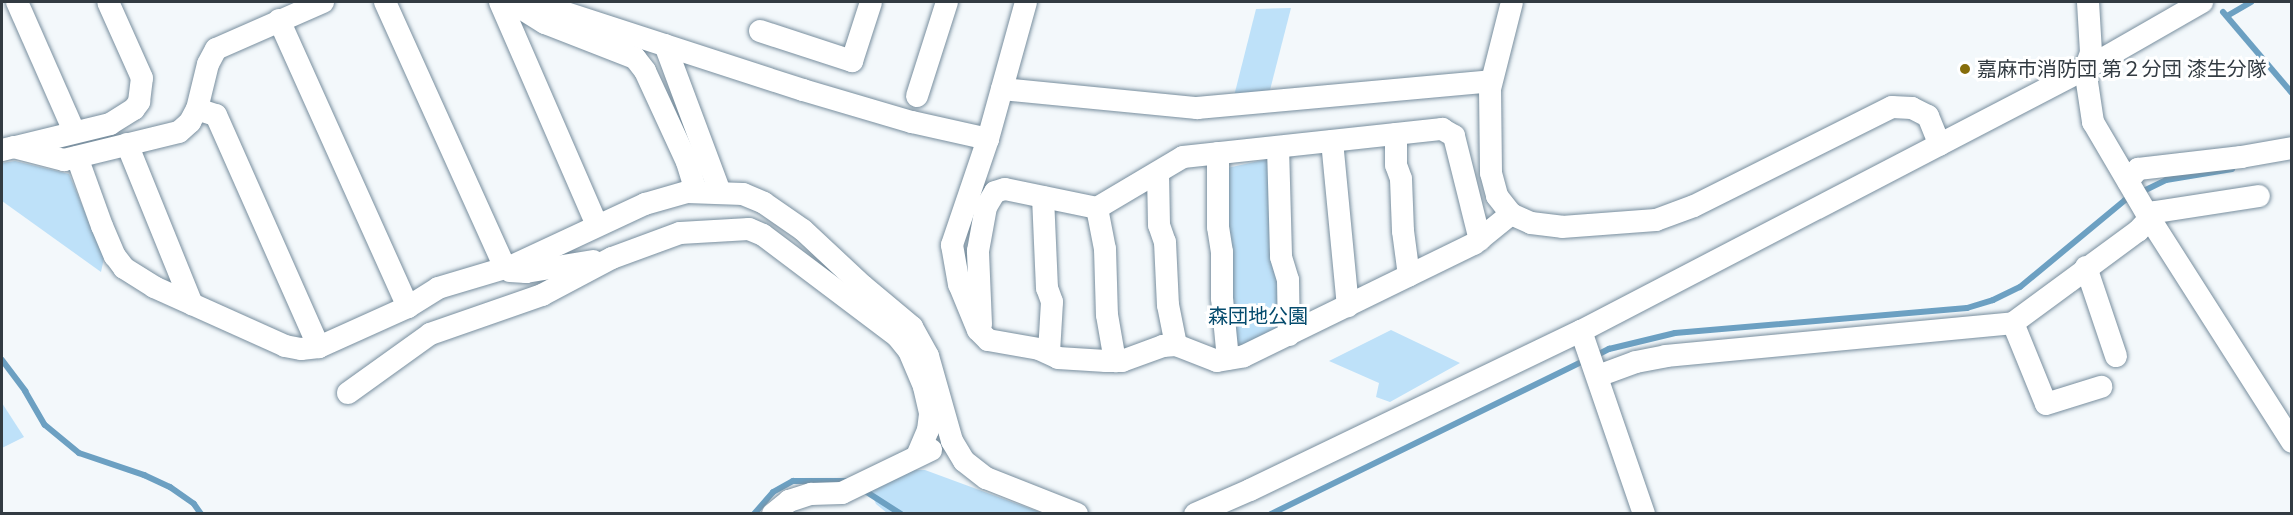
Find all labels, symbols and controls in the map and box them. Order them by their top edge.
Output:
place label: 嘉麻市消防団 第２分団 漆生分隊 [1977,57,2267,81]
marker: 嘉麻市消防団 第２分団 漆生分隊 [1958,62,1972,76]
park label: 森団地公園 [1208,304,1308,328]

